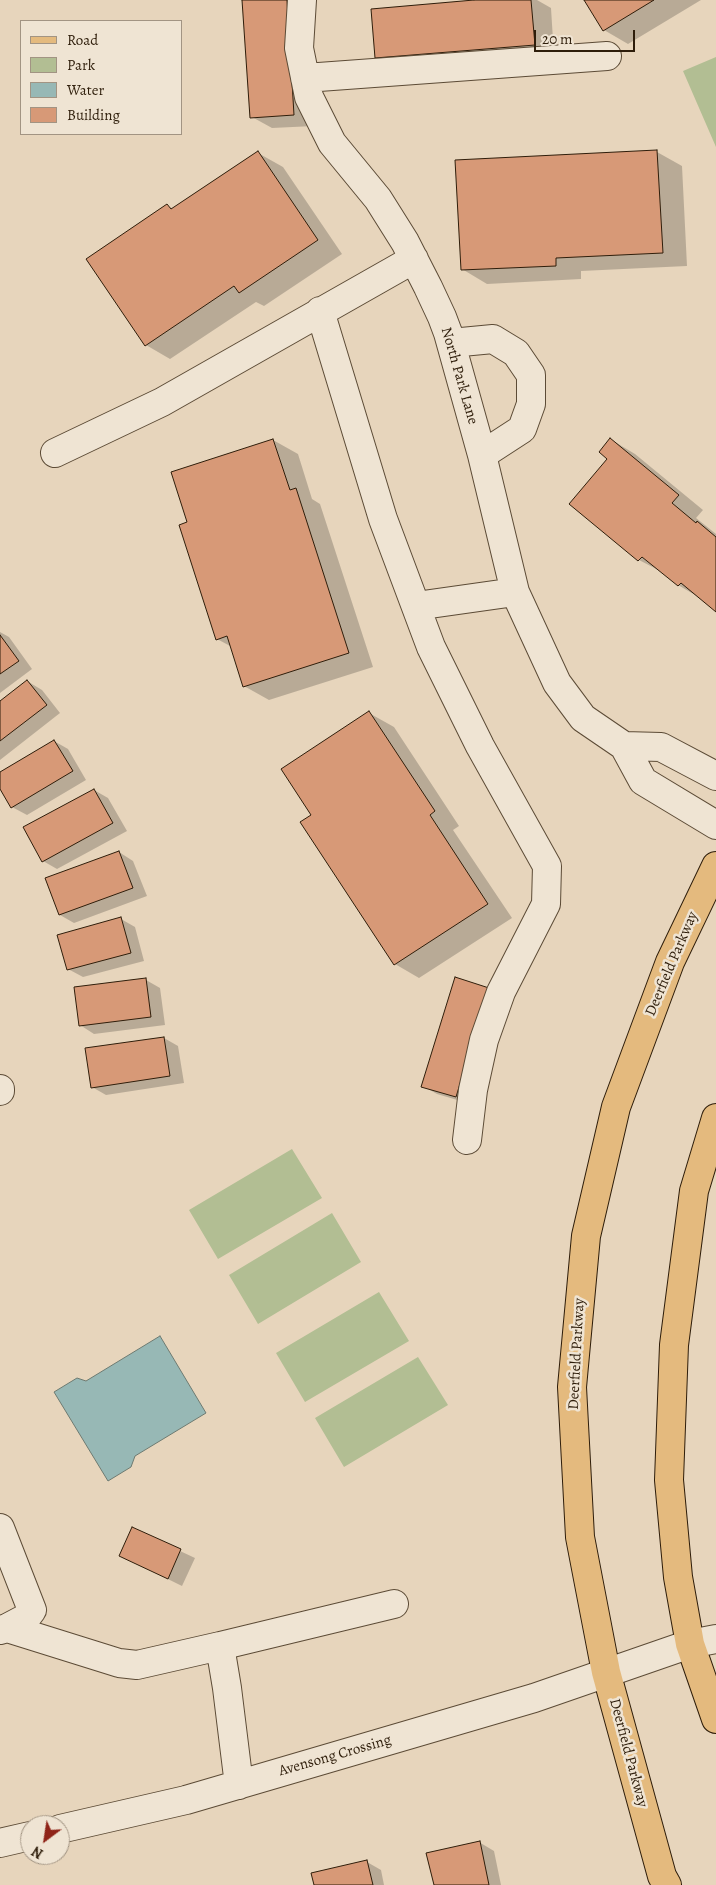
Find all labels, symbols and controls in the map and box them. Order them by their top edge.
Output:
legend [20,20,182,135]
scale bar [536,20,637,52]
text: 20 m [542,29,573,49]
text: Road [67,30,98,50]
text: Park [67,55,95,75]
text: Water [67,80,104,100]
text: Building [67,105,120,125]
street label: North Park Lane [437,325,481,427]
street label: Deerfield Parkway [642,909,702,1019]
street label: Deerfield Parkway [565,1298,589,1410]
street label: Deerfield Parkway [605,1697,651,1809]
street label: Avensong Crossing [277,1731,393,1781]
north arrow [20,1815,70,1865]
text: N [28,1842,47,1863]

